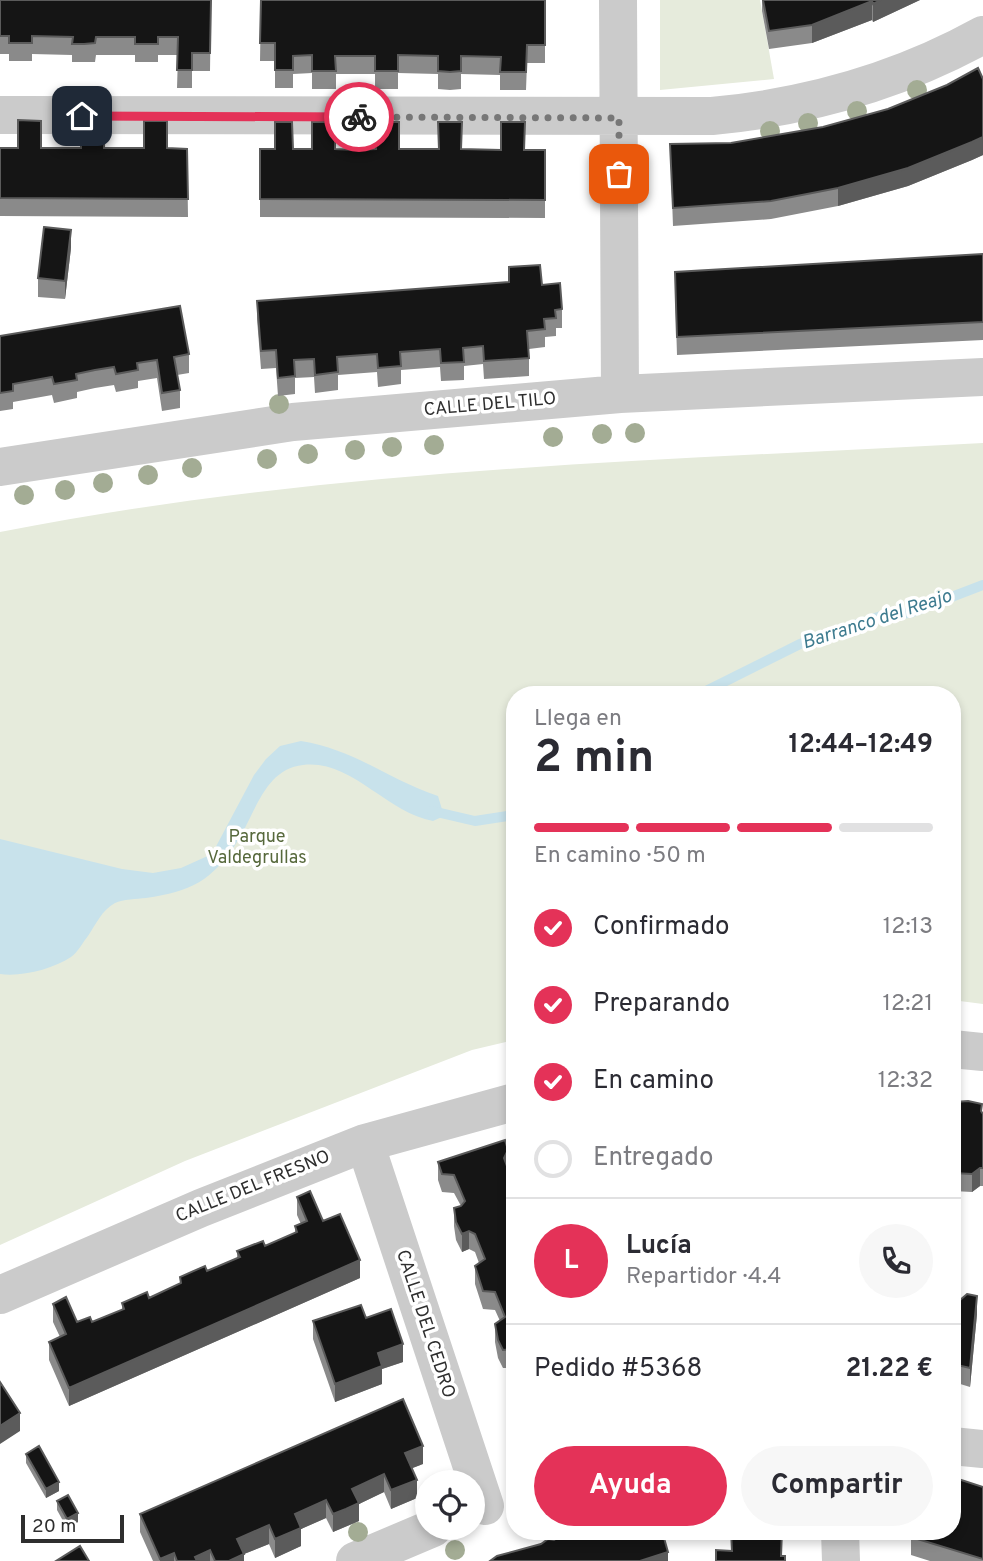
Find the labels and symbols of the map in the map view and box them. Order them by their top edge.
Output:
courier [324,82,394,152]
pin [52,86,112,146]
pin [589,144,649,204]
street label: CALLE DEL TILO [423,388,557,422]
water label: Barranco del Reajo [799,584,956,655]
park label: Parque Valdegrullas [207,826,307,870]
street label: CALLE DEL FRESNO [172,1146,334,1228]
street label: CALLE DEL CEDRO [390,1247,460,1401]
scale bar [21,1512,124,1544]

